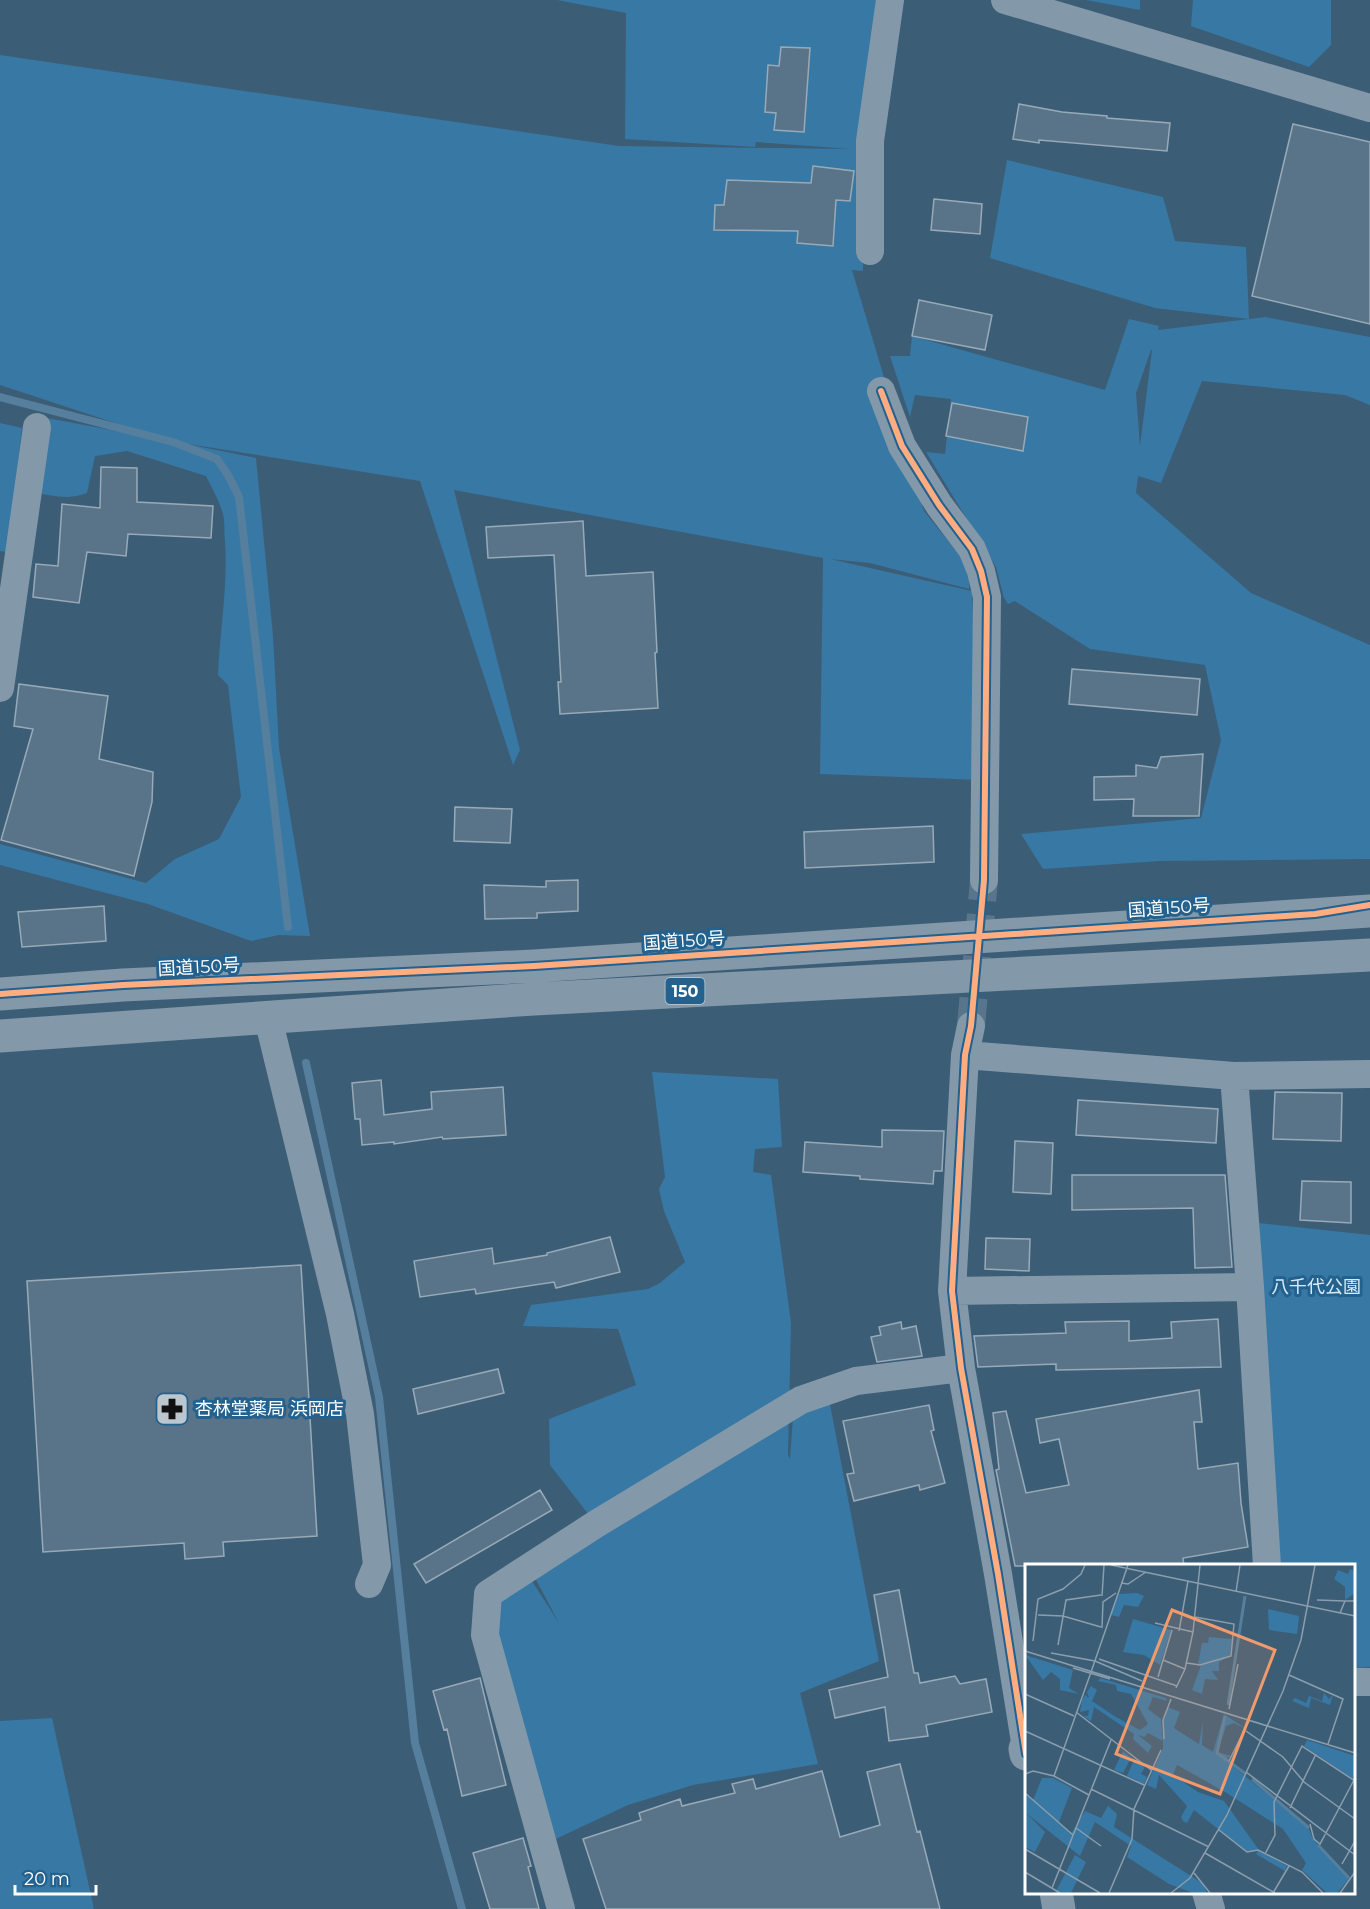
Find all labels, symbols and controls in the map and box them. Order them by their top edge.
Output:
street label: 国道150号 [1127,894,1211,922]
street label: 国道150号 [642,927,726,955]
street label: 国道150号 [157,954,241,980]
road number: 150 [666,978,704,1004]
park label: 八千代公園 [1271,1276,1361,1298]
pharmacy icon: 杏林堂薬局 浜岡店 [154,1391,190,1427]
place label: 杏林堂薬局 浜岡店 [195,1398,344,1420]
inset map [1025,1564,1355,1894]
scale bar [15,1858,96,1896]
text: 20 m [24,1868,70,1890]

